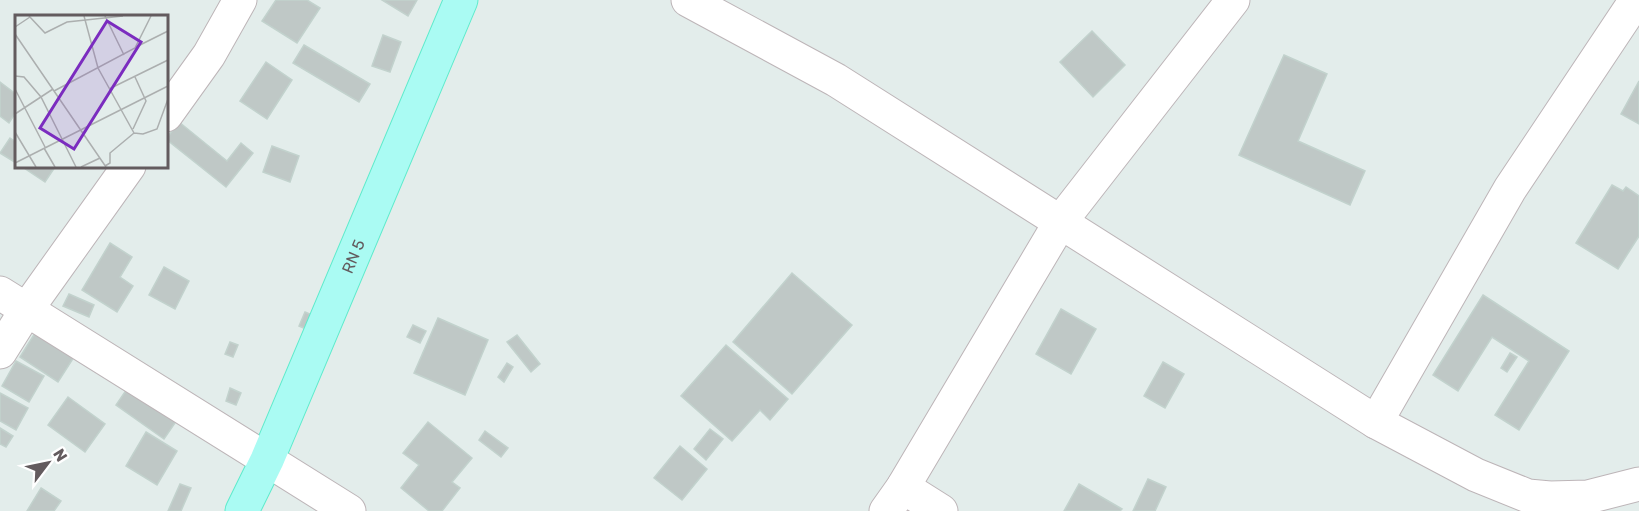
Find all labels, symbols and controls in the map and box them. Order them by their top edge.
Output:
inset map [15,15,168,168]
street label: RN 5 [337,236,369,276]
north arrow [18,433,78,493]
text: N [49,445,71,465]

